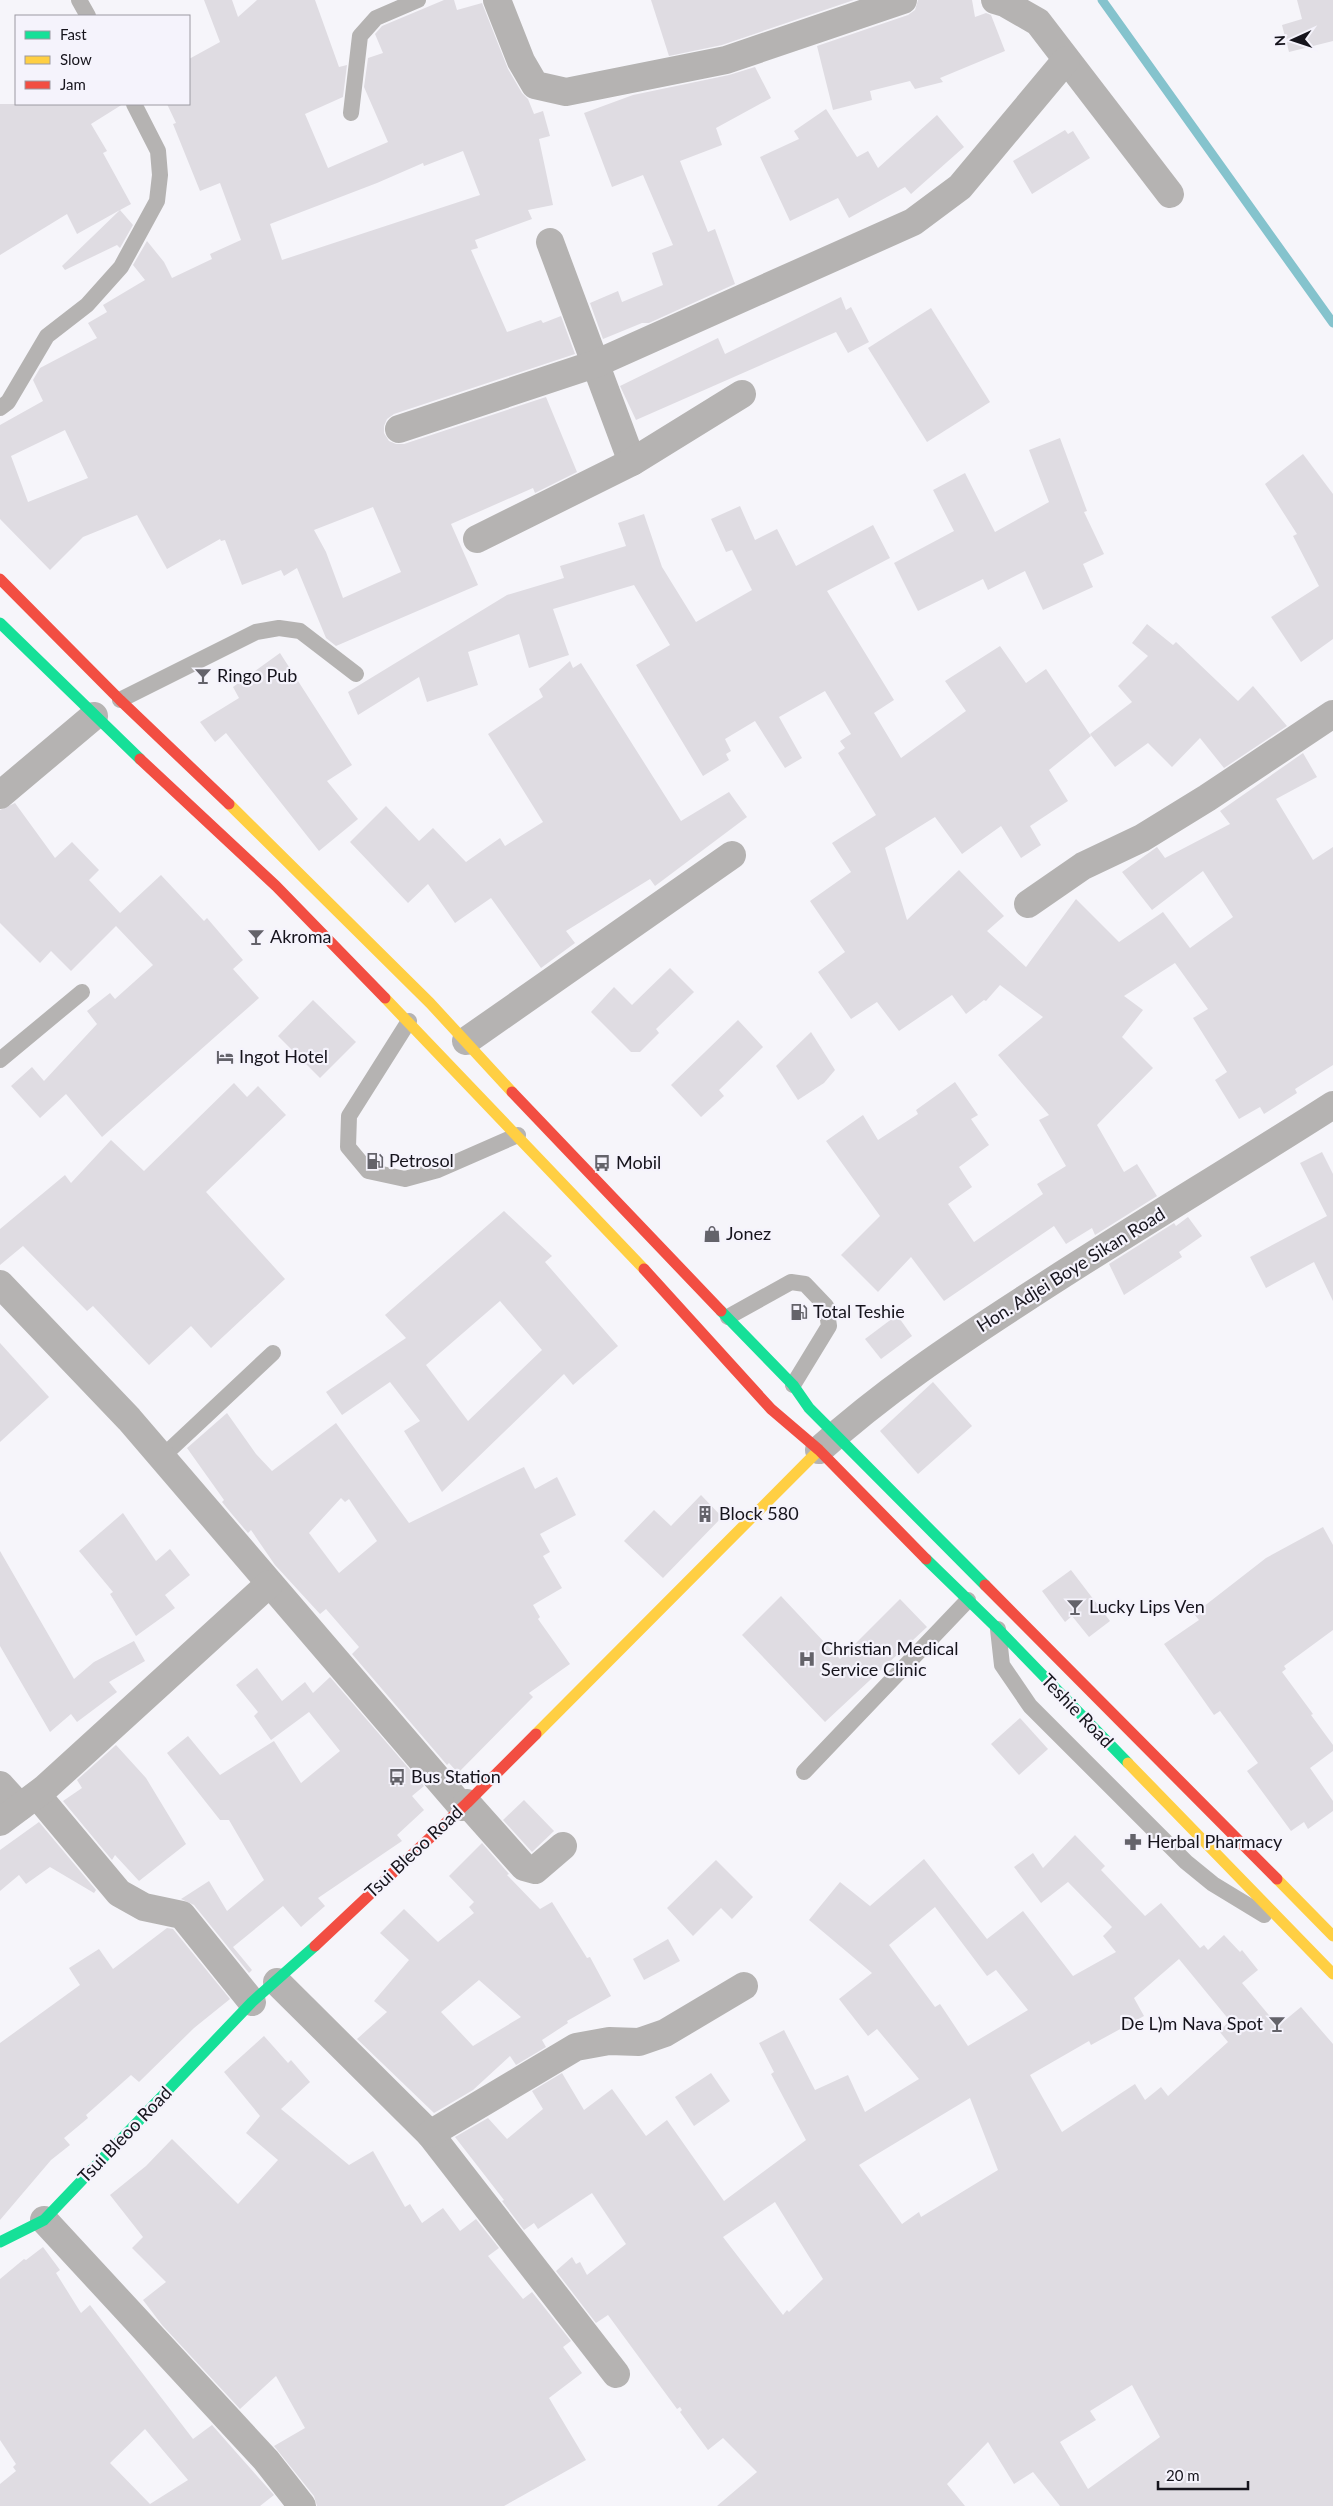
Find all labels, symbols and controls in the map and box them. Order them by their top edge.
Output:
legend [15,15,190,105]
north arrow [1268,15,1318,65]
text: Fast [60,25,87,43]
text: N [1271,35,1288,47]
text: Slow [60,50,92,68]
text: Jam [60,75,86,93]
place label: Ringo Pub [217,664,297,686]
bar icon: Ringo Pub [193,666,213,686]
place label: Akroma [270,925,331,947]
bar icon: Akroma [246,927,266,947]
place label: Ingot Hotel [239,1045,328,1067]
hotel icon: Ingot Hotel [215,1047,235,1067]
place label: Petrosol [389,1149,454,1171]
fuel station icon: Petrosol [365,1151,385,1171]
place label: Mobil [616,1151,661,1173]
bus stop icon: Mobil [592,1153,612,1173]
street label: Hon. Adjei Boye Sikan Road [972,1202,1169,1336]
place label: Jonez [726,1222,771,1244]
shop icon: Jonez [702,1224,722,1244]
place label: Total Teshie [813,1300,905,1322]
fuel station icon: Total Teshie [789,1302,809,1322]
place label: Block 580 [719,1502,799,1524]
building icon: Block 580 [695,1504,715,1524]
place label: Lucky Lips Ven [1089,1595,1205,1617]
bar icon: Lucky Lips Ven [1065,1597,1085,1617]
place label: Christian Medical Service Clinic [821,1637,959,1680]
hospital icon: Christian Medical Service Clinic [797,1649,817,1669]
street label: Teshie Road [1037,1669,1118,1752]
place label: Bus Station [411,1765,501,1787]
bus stop icon: Bus Station [387,1767,407,1787]
street label: Tsui Bleoo Road [360,1800,467,1902]
place label: Herbal Pharmacy [1147,1830,1283,1852]
pharmacy icon: Herbal Pharmacy [1123,1832,1143,1852]
place label: De L)m Nava Spot [1121,2012,1264,2034]
bar icon: De L)m Nava Spot [1267,2014,1287,2034]
street label: Tsui Bleoo Road [73,2082,176,2187]
scale bar [1158,2458,1248,2490]
text: 20 m [1166,2466,1200,2484]

